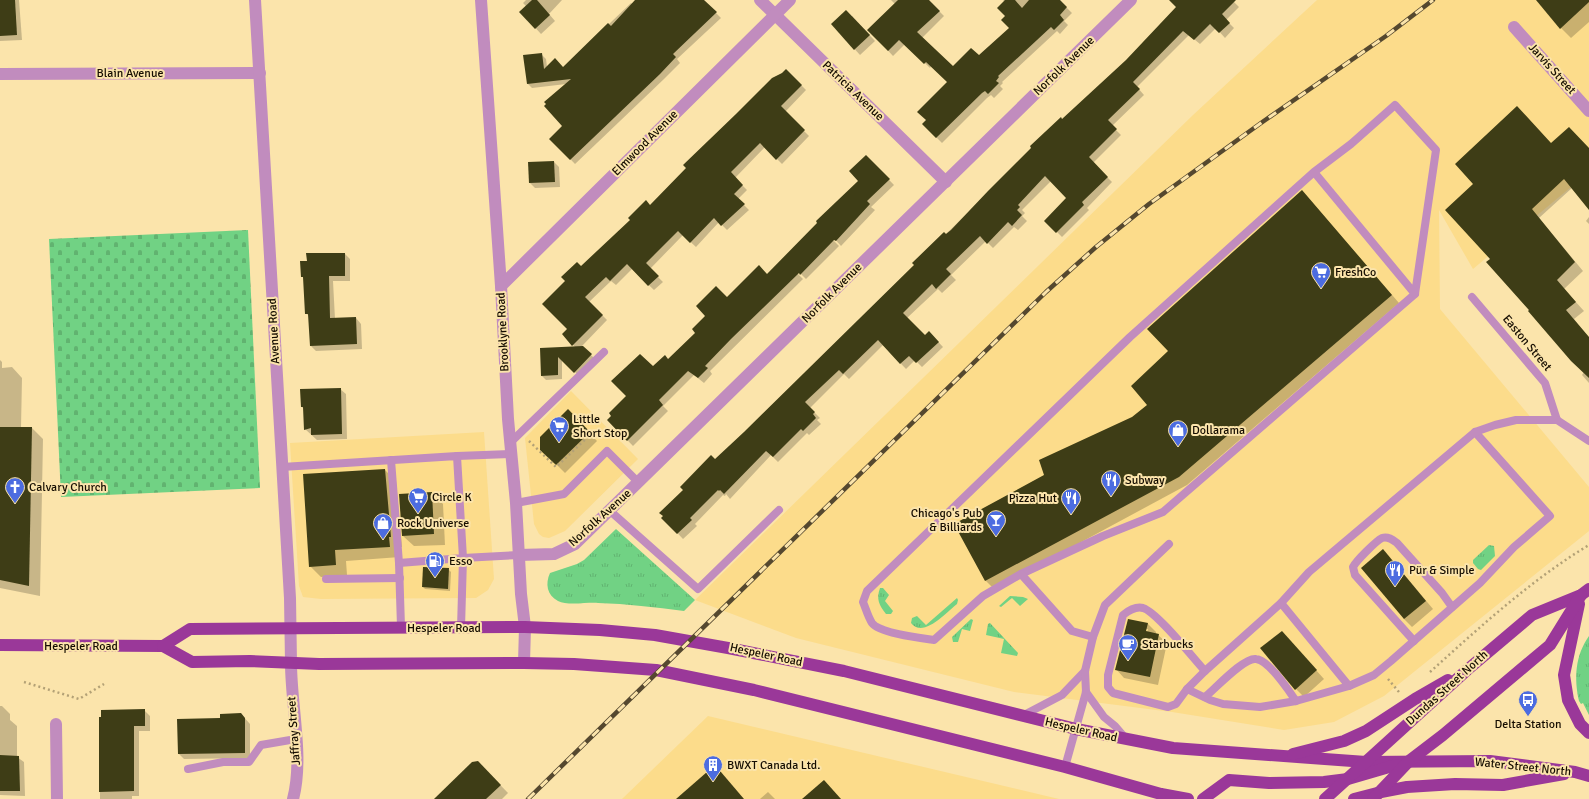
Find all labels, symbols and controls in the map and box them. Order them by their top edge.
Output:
street label: Norfolk Avenue [1030,33,1098,99]
street label: Jarvis Street [1525,40,1579,98]
street label: Patricia Avenue [819,58,887,124]
street label: Blain Avenue [97,66,163,81]
street label: Elmwood Avenue [609,107,681,179]
street label: Norfolk Avenue [799,260,865,326]
supermarket icon: FreshCo [1310,261,1332,289]
place label: FreshCo [1335,265,1376,280]
street label: Brooklyne Road [493,292,513,372]
street label: Avenue Road [265,298,283,364]
street label: Easton Street [1499,312,1555,374]
place label: Little Short Stop [573,412,627,441]
supermarket icon: Little Short Stop [548,415,570,443]
shop icon: Dollarama [1167,419,1189,447]
place label: Dollarama [1192,423,1245,438]
restaurant icon: Subway [1100,469,1122,497]
place label: Subway [1125,473,1165,488]
church icon: Calvary Church [4,476,26,504]
place label: Calvary Church [29,480,107,495]
supermarket icon: Circle K [407,486,429,514]
street label: Norfolk Avenue [566,486,634,550]
restaurant icon: Pizza Hut [1060,487,1082,515]
place label: Circle K [432,490,472,505]
place label: Pizza Hut [1009,491,1057,506]
place label: Chicago's Pub & Billiards [911,506,982,535]
bar icon: Chicago's Pub & Billiards [985,509,1007,537]
shop icon: Rock Universe [372,512,394,540]
place label: Rock Universe [397,516,469,531]
fuel station icon: Esso [424,550,446,578]
place label: Esso [449,554,473,569]
restaurant icon: Pür & Simple [1384,559,1406,587]
place label: Pür & Simple [1409,563,1475,578]
street label: Hespeler Road [407,621,481,636]
cafe icon: Starbucks [1117,633,1139,661]
place label: Starbucks [1142,637,1193,652]
street label: Hespeler Road [44,639,118,654]
street label: Hespeler Road [728,640,804,670]
street label: Dundas Street North [1403,647,1491,729]
bus stop icon: Delta Station [1517,689,1539,717]
street label: Jaffray Street [284,696,304,766]
street label: Hespeler Road [1043,714,1119,746]
place label: Delta Station [1494,717,1562,732]
building icon: BWXT Canada Ltd. [702,754,724,782]
street label: Water Street North [1474,754,1572,780]
place label: BWXT Canada Ltd. [727,758,820,773]

